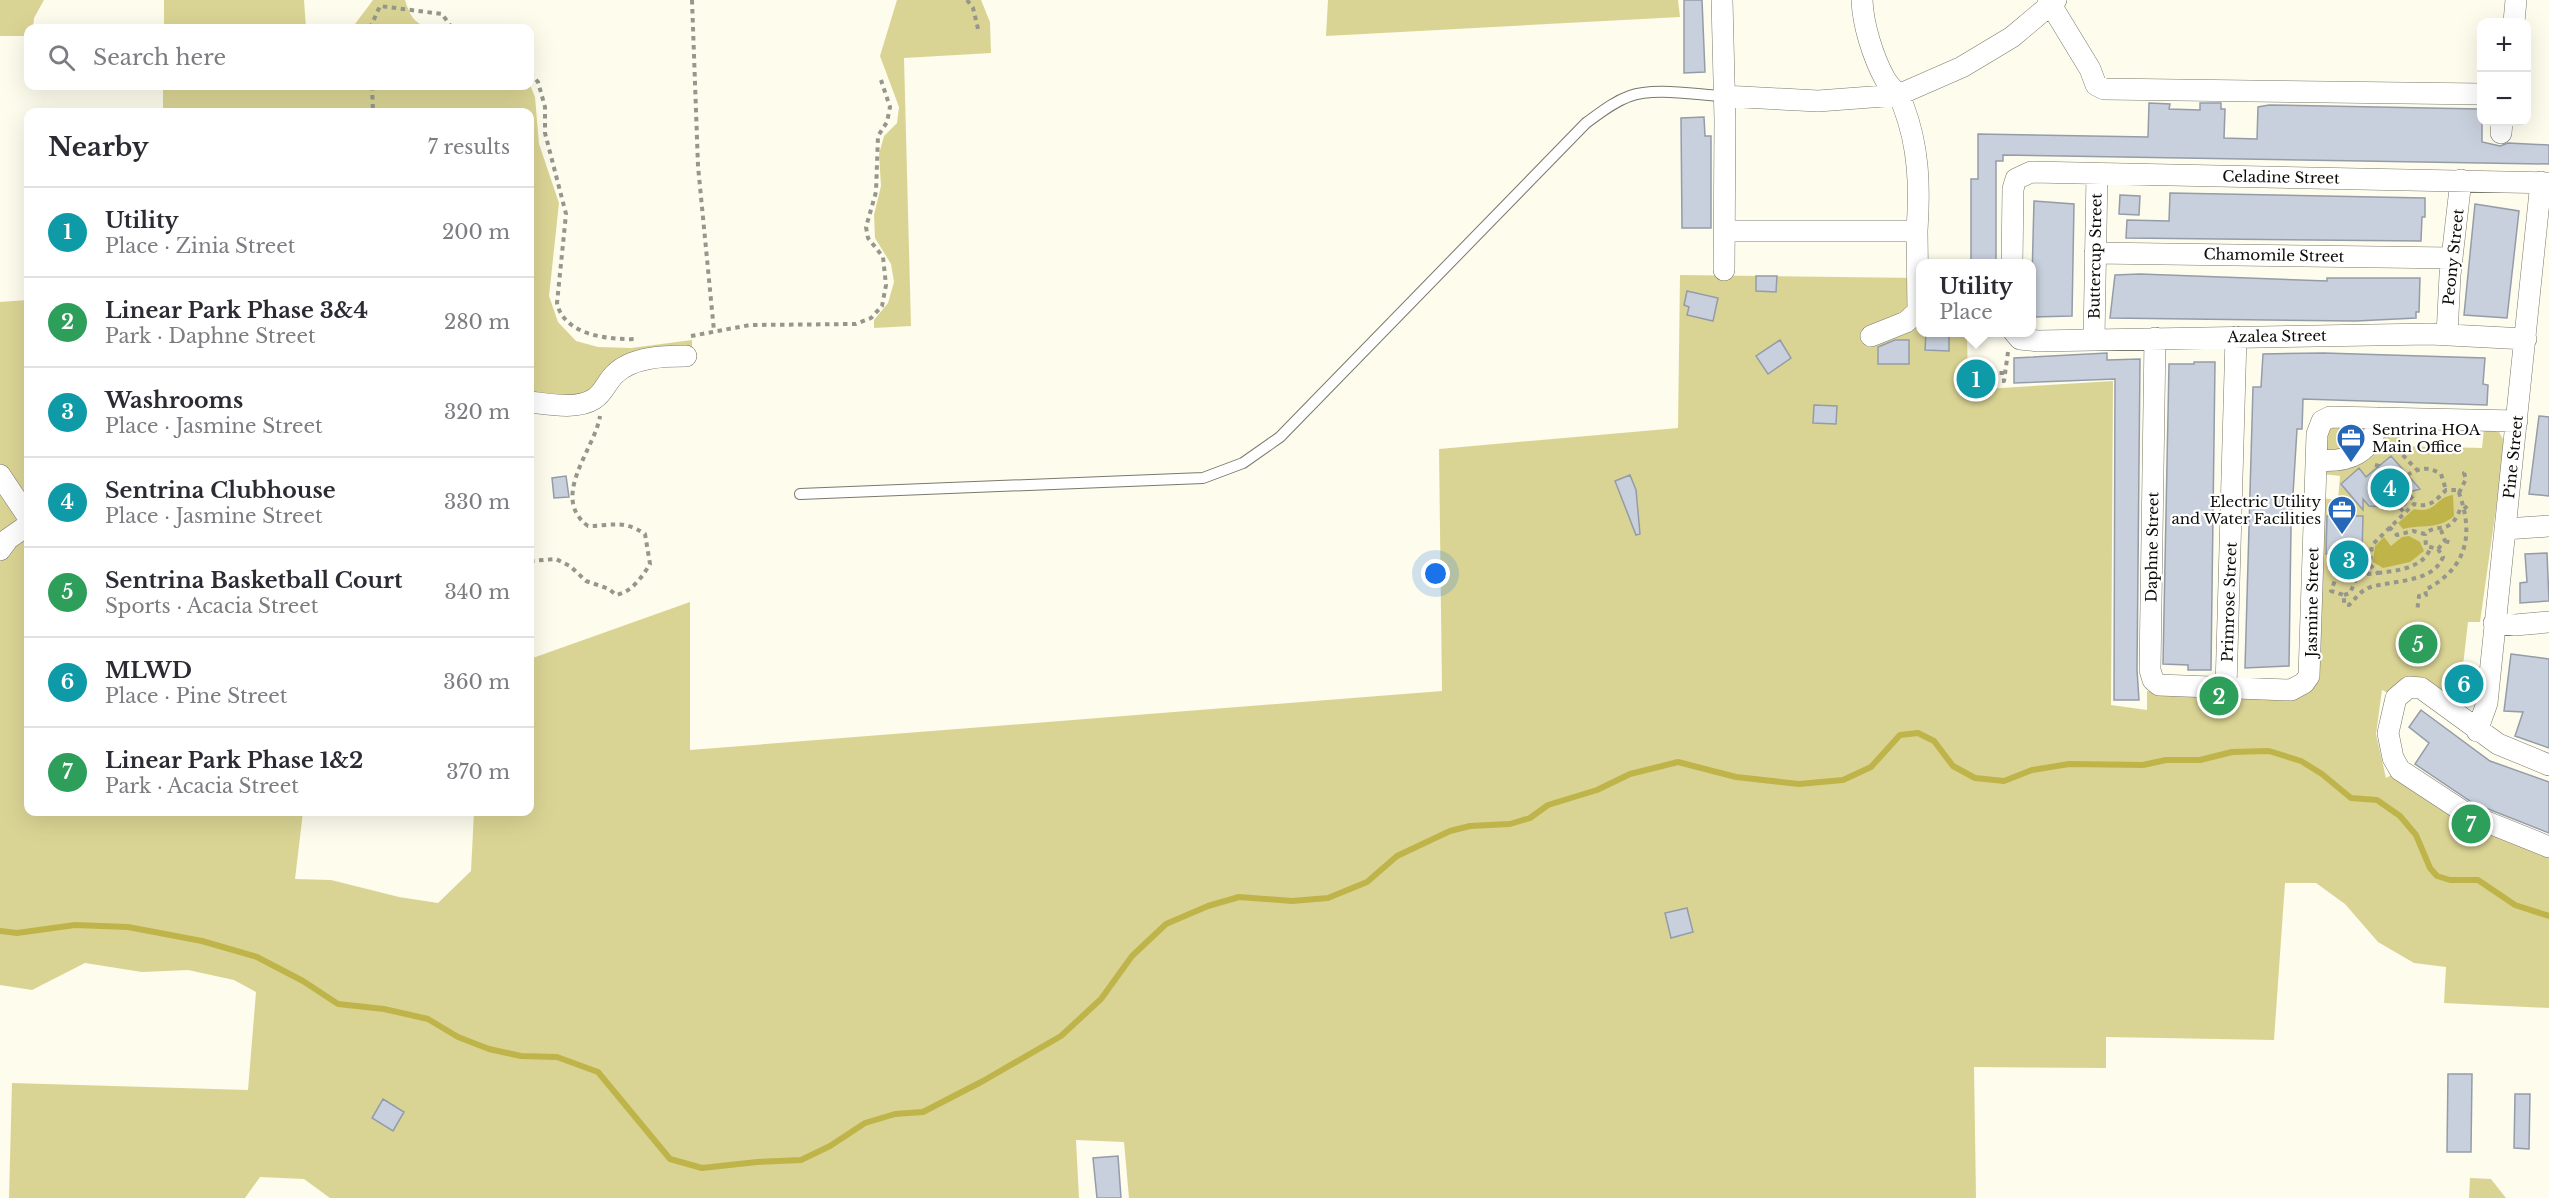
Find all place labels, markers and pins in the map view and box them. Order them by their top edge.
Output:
pin: 1 [1956,356,1996,401]
place label: Sentrina HOA Main Office [2372,420,2481,456]
office icon: Sentrina HOA Main Office [2335,422,2367,464]
pin: 4 [2370,466,2410,510]
place label: Electric Utility and Water Facilities [2171,492,2321,528]
office icon: Electric Utility and Water Facilities [2326,494,2358,536]
pin: 3 [2330,538,2368,582]
pin: 5 [2398,622,2438,666]
pin: 6 [2444,662,2484,706]
pin: 2 [2200,674,2238,718]
pin: 7 [2452,802,2490,846]

